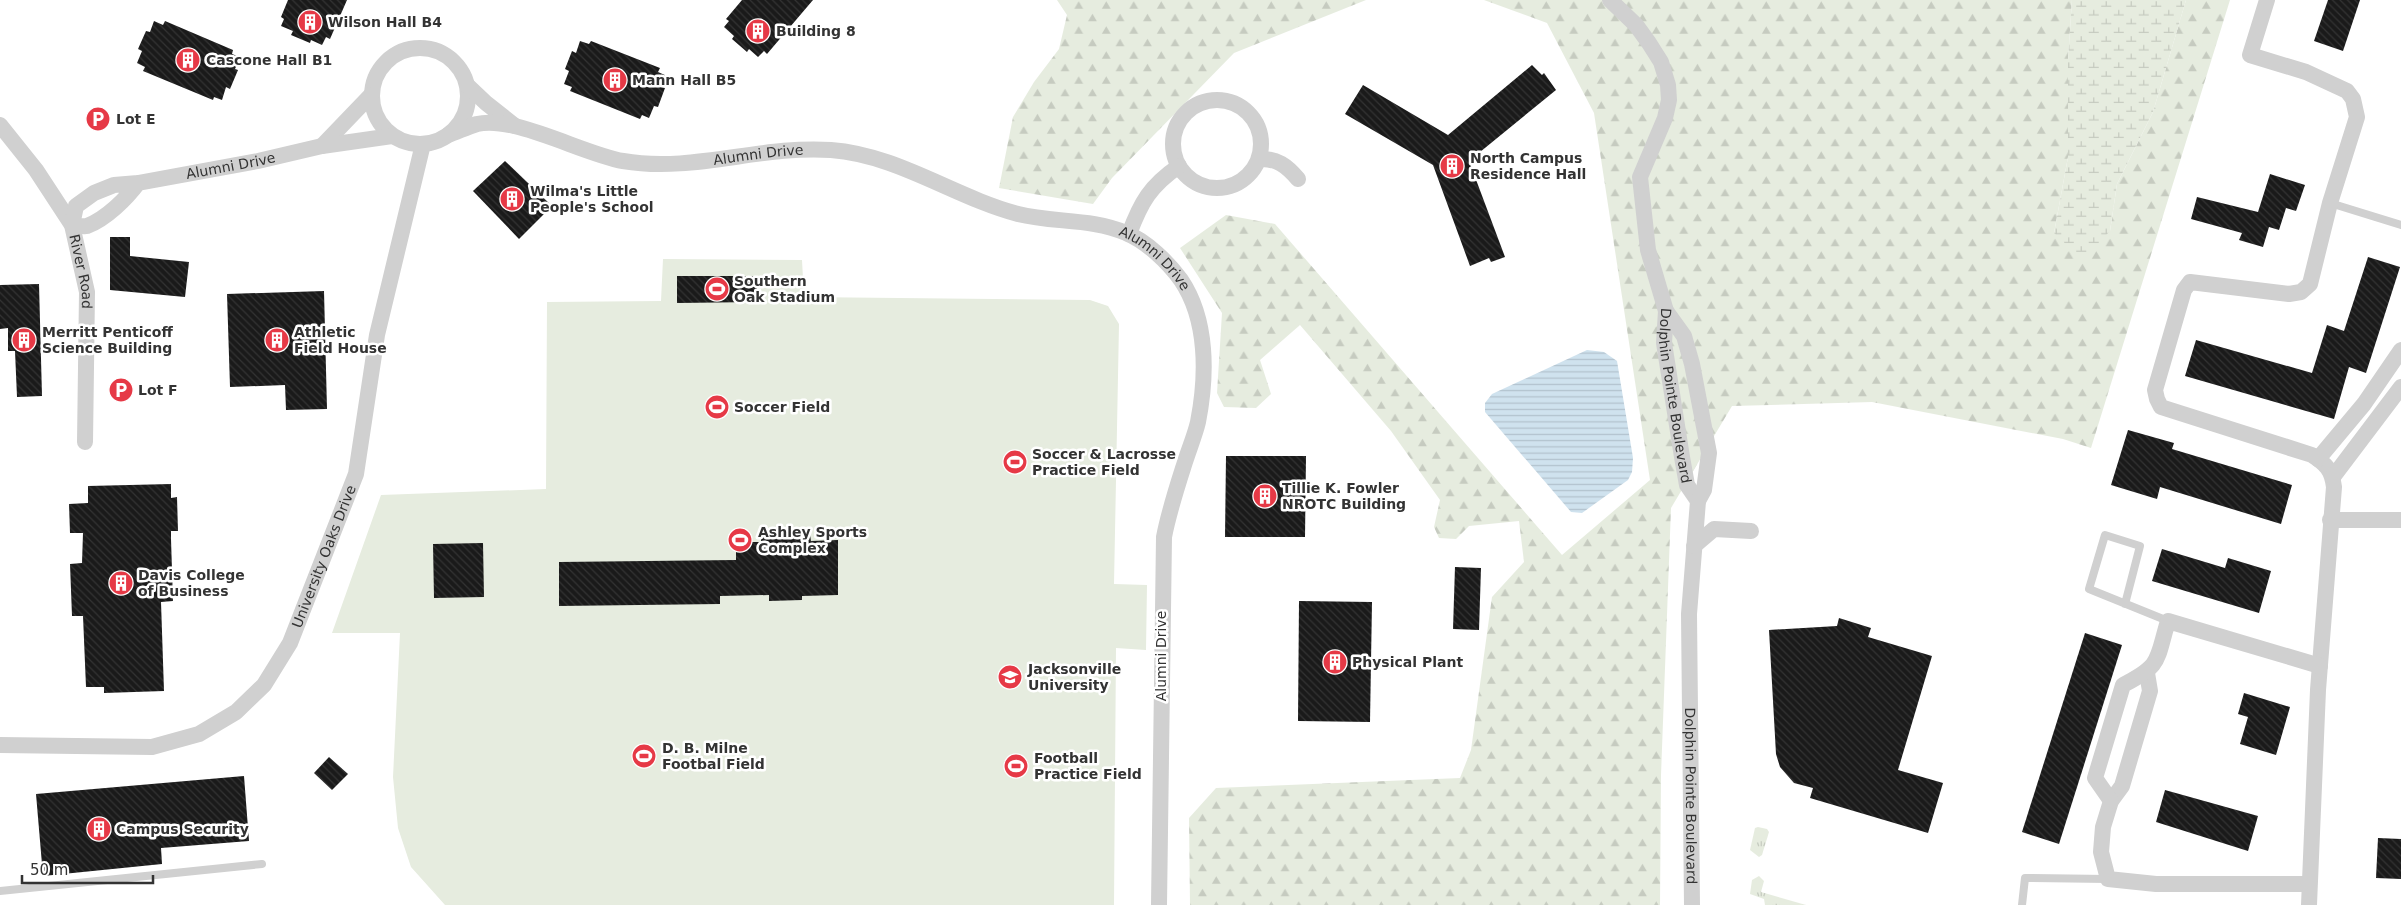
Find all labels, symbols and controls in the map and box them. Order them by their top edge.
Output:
building icon: Wilson Hall B4 [297,9,323,35]
place label: Wilson Hall B4 [328,14,442,30]
building icon: Building 8 [745,18,771,44]
place label: Building 8 [776,23,856,39]
building icon: Cascone Hall B1 [175,47,201,73]
place label: Cascone Hall B1 [206,52,332,68]
building icon: Mann Hall B5 [602,67,628,93]
place label: Mann Hall B5 [632,72,736,88]
parking icon: Lot E [85,106,111,132]
place label: Lot E [116,111,156,127]
street label: Alumni Drive [712,142,804,168]
street label: Alumni Drive [185,149,277,182]
place label: North Campus Residence Hall [1470,150,1586,182]
building icon: North Campus Residence Hall [1439,153,1465,179]
place label: Wilma's Little People's School [530,183,654,215]
building icon: Wilma's Little People's School [499,186,525,212]
street label: Alumni Drive [1117,223,1194,293]
street label: River Road [66,233,95,309]
place label: Southern Oak Stadium [734,273,835,305]
sports icon: Southern Oak Stadium [704,276,730,302]
street label: Dolphin Pointe Boulevard [1656,308,1695,485]
place label: Merritt Penticoff Science Building [42,324,173,356]
place label: Athletic Field House [294,324,387,356]
building icon: Merritt Penticoff Science Building [11,327,37,353]
building icon: Athletic Field House [264,327,290,353]
parking icon: Lot F [108,377,134,403]
place label: Lot F [138,382,178,398]
sports icon: Soccer Field [704,394,730,420]
place label: Soccer Field [734,399,830,415]
place label: Soccer & Lacrosse Practice Field [1032,446,1176,478]
sports icon: Soccer & Lacrosse Practice Field [1002,449,1028,475]
place label: Tillie K. Fowler NROTC Building [1282,480,1406,512]
street label: University Oaks Drive [289,483,359,630]
building icon: Tillie K. Fowler NROTC Building [1252,483,1278,509]
place label: Ashley Sports Complex [758,524,867,556]
sports icon: Ashley Sports Complex [727,527,753,553]
place label: Davis College of Business [138,567,245,599]
building icon: Davis College of Business [108,570,134,596]
street label: Alumni Drive [1153,611,1169,701]
building icon: Physical Plant [1322,649,1348,675]
place label: Physical Plant [1352,654,1463,670]
place label: Jacksonville University [1027,661,1121,693]
school or university icon: Jacksonville University [997,664,1023,690]
street label: Dolphin Pointe Boulevard [1682,707,1700,884]
place label: D. B. Milne Footbal Field [662,740,765,772]
sports icon: D. B. Milne Footbal Field [631,743,657,769]
place label: Football Practice Field [1034,750,1142,782]
sports icon: Football Practice Field [1003,753,1029,779]
building icon: Campus Security [86,816,112,842]
place label: Campus Security [116,821,249,837]
scale bar [22,852,154,884]
text: 50 m [30,861,68,879]

